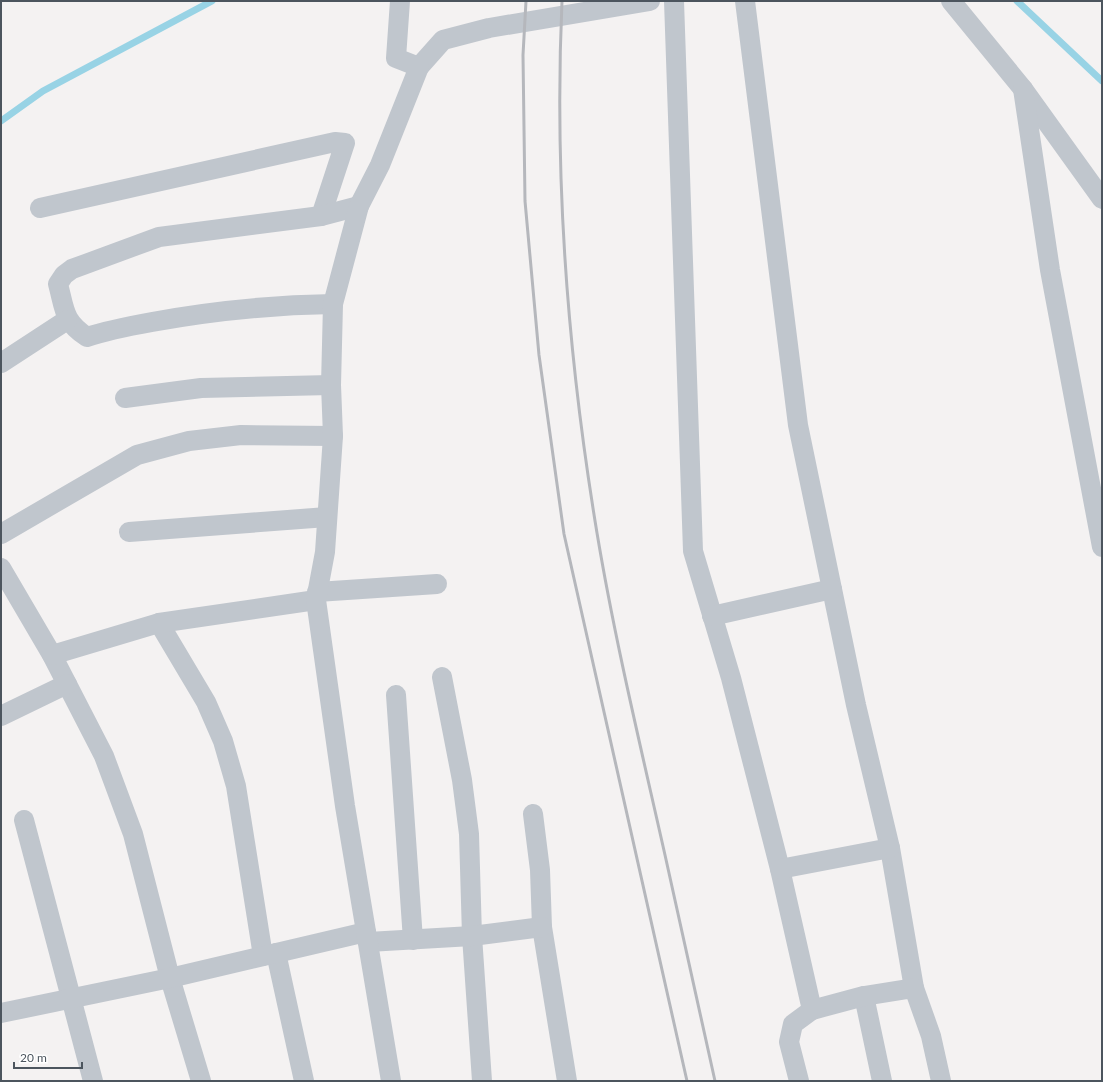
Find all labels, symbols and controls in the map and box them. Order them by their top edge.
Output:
scale bar [14,1044,82,1070]
text: 20 m [20,1050,47,1065]

